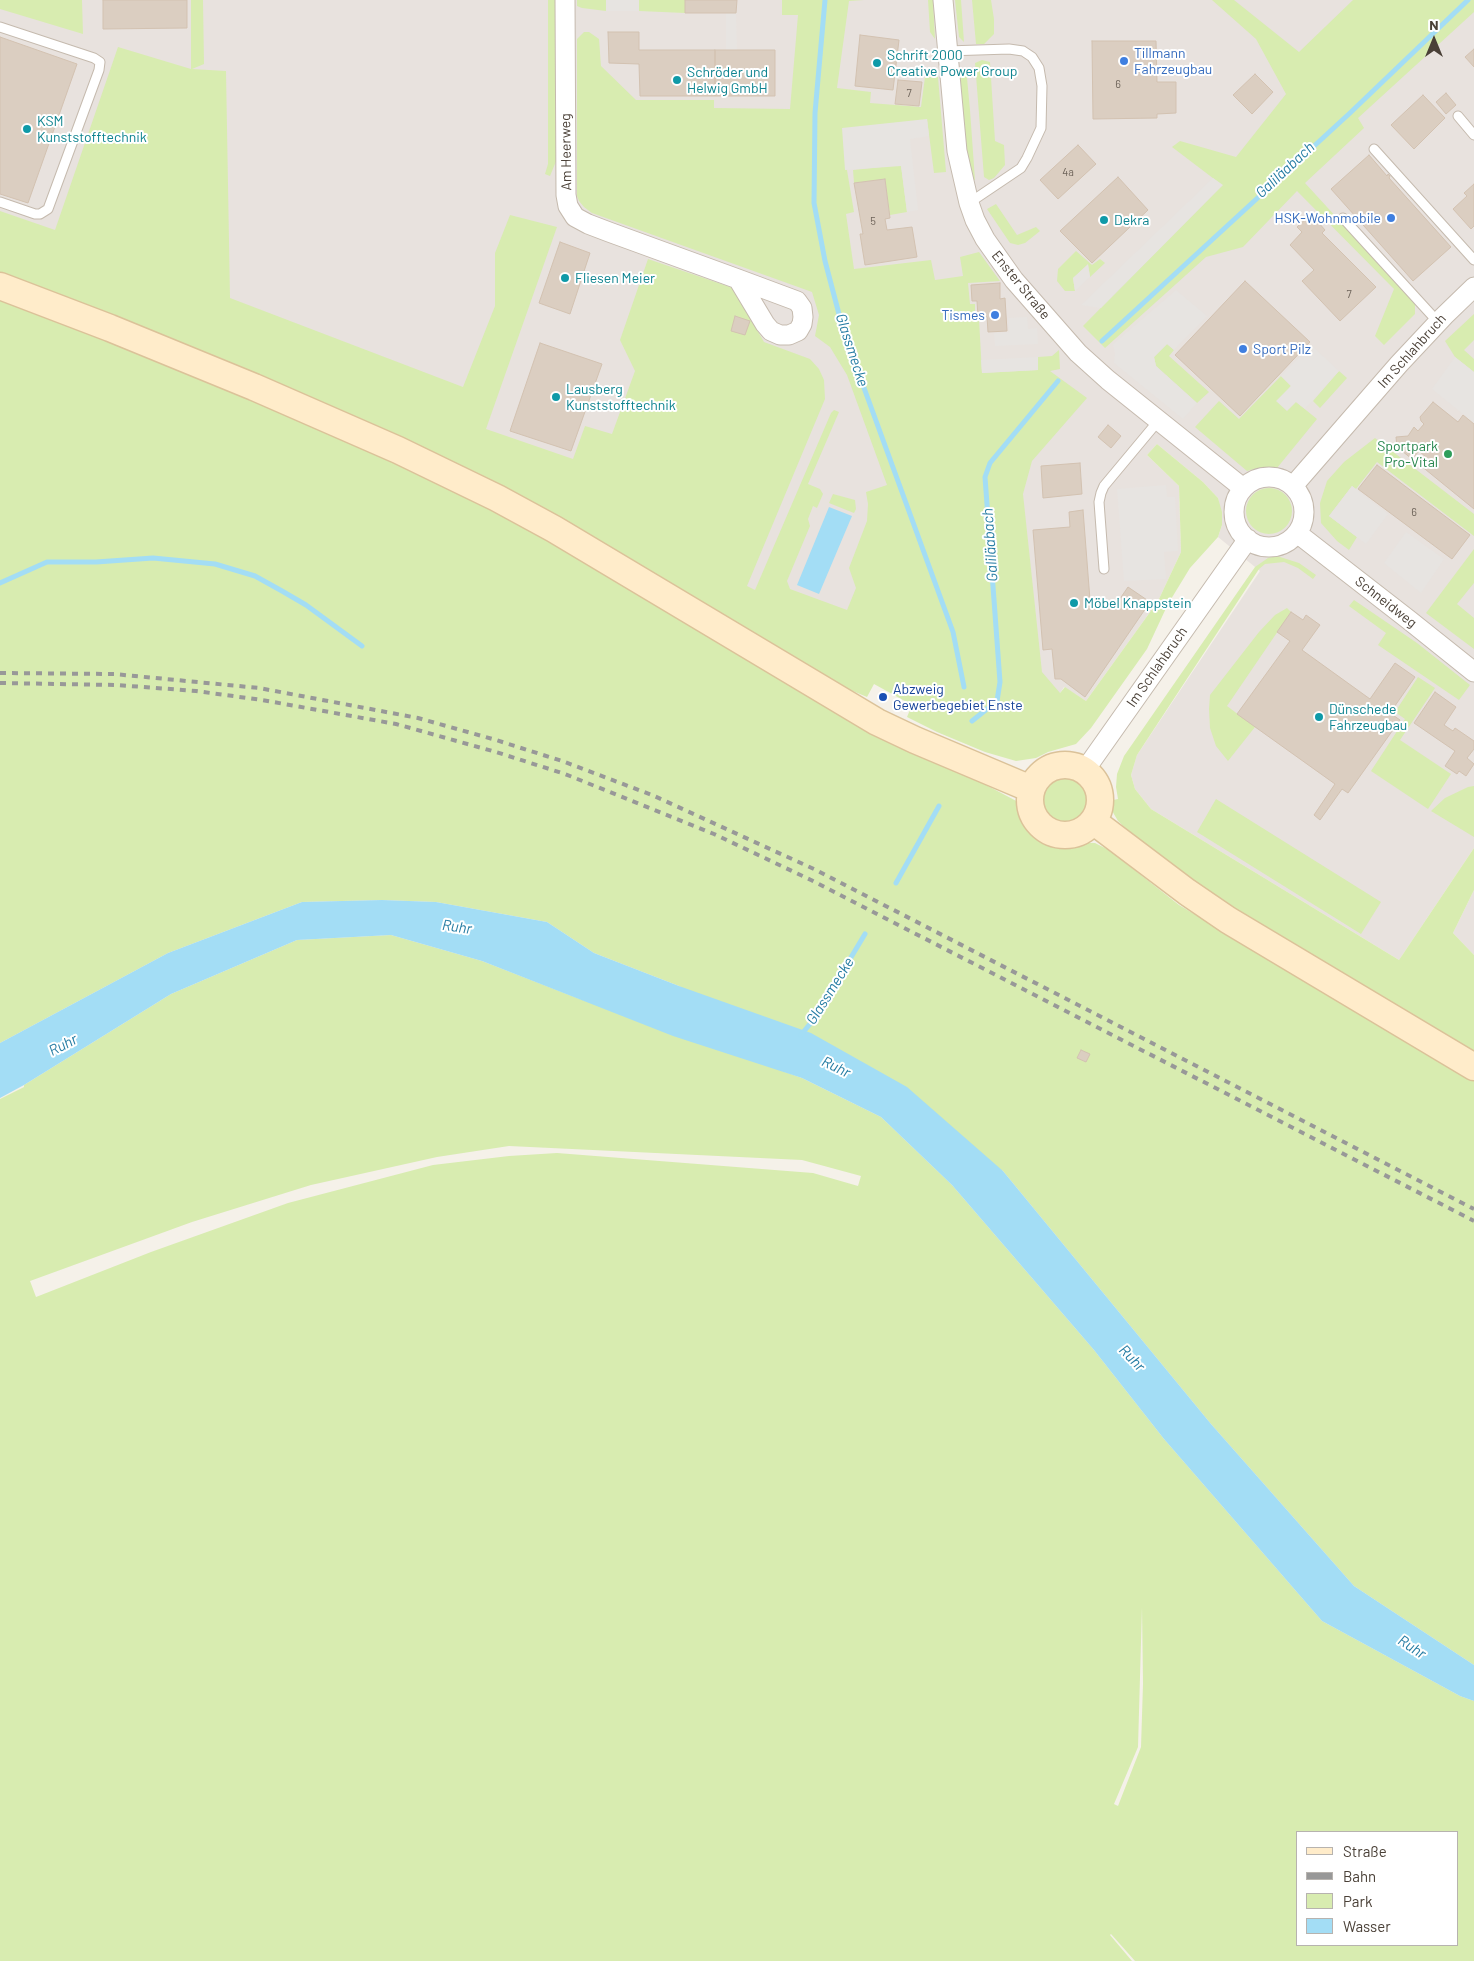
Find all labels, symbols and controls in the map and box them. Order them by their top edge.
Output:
north arrow [1409,15,1459,65]
text: N [1429,16,1439,33]
place label: Tillmann Fahrzeugbau [1134,45,1212,78]
place label: Schrift 2000 Creative Power Group [887,47,1017,80]
marker: Tillmann Fahrzeugbau [1118,55,1130,67]
marker: Schrift 2000 Creative Power Group [871,57,883,69]
place label: Schröder und Helwig GmbH [687,64,768,96]
marker: Schröder und Helwig GmbH [671,74,683,86]
house number: 6 [1115,77,1121,91]
house number: 7 [906,86,912,100]
place label: KSM Kunststofftechnik [37,113,147,146]
street label: Am Heerweg [557,113,575,191]
marker: KSM Kunststofftechnik [21,123,33,135]
water label: Galiläabach [1252,138,1318,202]
house number: 4a [1062,165,1074,179]
place label: HSK-Wohnmobile [1274,210,1381,226]
place label: Dekra [1114,212,1149,228]
marker: HSK-Wohnmobile [1385,212,1397,224]
house number: 5 [870,214,876,228]
marker: Dekra [1098,214,1110,226]
street label: Enster Straße [988,247,1054,323]
place label: Fliesen Meier [575,270,655,286]
marker: Fliesen Meier [559,272,571,284]
house number: 7 [1346,287,1352,301]
place label: Tismes [941,307,985,323]
marker: Tismes [989,309,1001,321]
street label: Im Schlahbruch [1374,310,1450,392]
water label: Glassmecke [832,311,872,389]
place label: Sport Pilz [1253,341,1311,357]
marker: Sport Pilz [1237,343,1249,355]
place label: Lausberg Kunststofftechnik [566,381,676,414]
marker: Lausberg Kunststofftechnik [550,391,562,403]
place label: Sportpark Pro-Vital [1377,438,1438,471]
marker: Sportpark Pro-Vital [1442,448,1454,460]
house number: 6 [1411,505,1417,519]
water label: Galiläabach [978,508,1002,582]
street label: Schneidweg [1352,573,1420,631]
place label: Möbel Knappstein [1084,595,1191,611]
marker: Möbel Knappstein [1068,597,1080,609]
street label: Im Schlahbruch [1123,624,1191,710]
place label: Abzweig Gewerbegebiet Enste [893,681,1023,714]
marker: Abzweig Gewerbegebiet Enste [877,691,889,703]
place label: Dünschede Fahrzeugbau [1329,701,1407,734]
marker: Dünschede Fahrzeugbau [1313,711,1325,723]
water label: Ruhr [441,916,473,938]
water label: Glassmecke [802,954,858,1028]
water label: Ruhr [46,1030,80,1060]
water label: Ruhr [819,1052,853,1082]
water label: Ruhr [1115,1341,1149,1375]
water label: Ruhr [1395,1631,1429,1663]
legend [1296,1831,1459,1946]
text: Straße [1343,1842,1387,1860]
text: Bahn [1343,1867,1376,1885]
text: Park [1343,1892,1372,1910]
text: Wasser [1343,1917,1391,1935]

